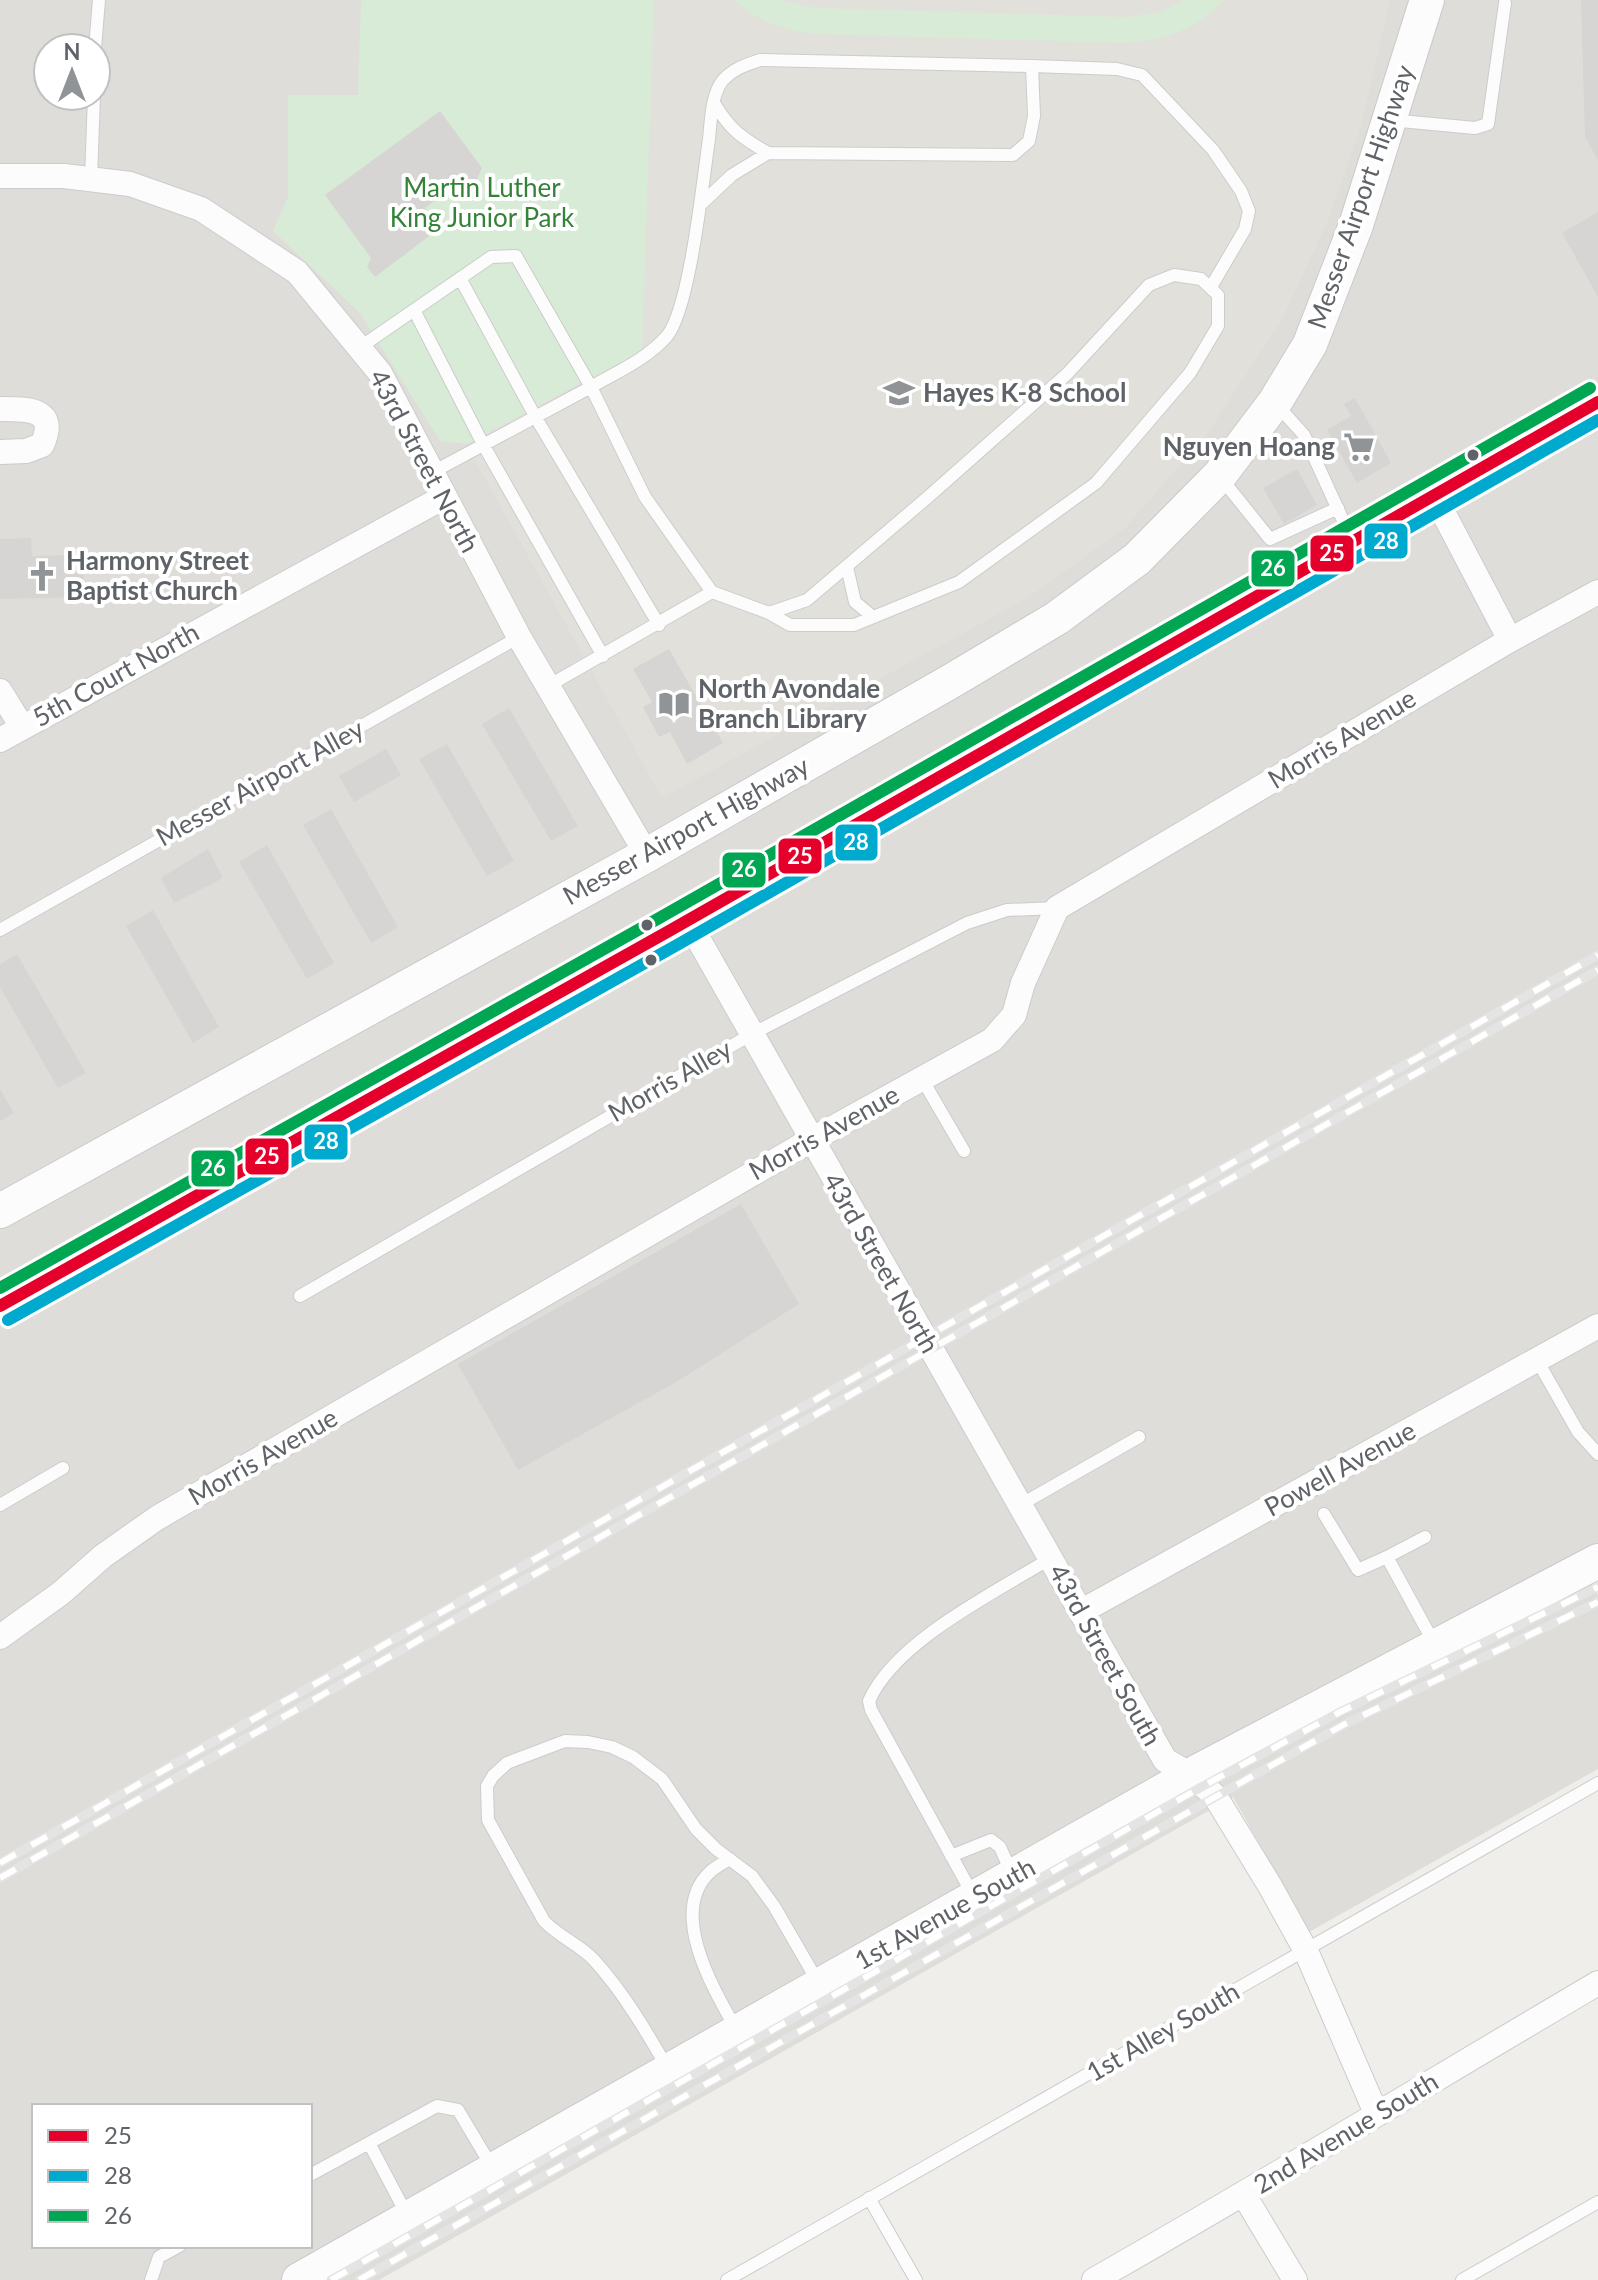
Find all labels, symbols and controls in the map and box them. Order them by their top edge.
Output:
north arrow [32,32,112,112]
text: N [64,38,80,65]
street label: Messer Airport Highway [1300,60,1420,333]
park label: Martin Luther King Junior Park [390,171,575,233]
street label: 43rd Street North [363,363,487,558]
school or university icon: Hayes K-8 School [882,376,916,410]
place label: Hayes K-8 School [923,376,1126,408]
place label: Nguyen Hoang [1163,430,1335,462]
supermarket icon: Nguyen Hoang [1342,430,1376,464]
unlabelled marker [1465,447,1481,463]
line badge: 28 [1363,522,1409,560]
text: 28 [1373,527,1399,554]
line badge: 25 [1309,534,1355,573]
text: 25 [1319,539,1345,566]
place label: Harmony Street Baptist Church [66,544,249,606]
line badge: 26 [1250,549,1296,588]
text: 26 [1260,554,1286,581]
church icon: Harmony Street Baptist Church [25,559,59,593]
street label: 5th Court North [27,615,204,733]
place label: North Avondale Branch Library [698,672,880,734]
street label: Morris Avenue [1262,681,1421,795]
library icon: North Avondale Branch Library [657,687,691,721]
street label: Messer Airport Alley [150,712,369,852]
street label: Messer Airport Highway [557,749,815,911]
line badge: 28 [834,823,879,862]
text: 28 [843,828,869,855]
line badge: 25 [777,837,823,875]
text: 25 [787,842,813,869]
line badge: 26 [721,851,767,889]
text: 26 [731,855,757,882]
unlabelled marker [639,917,655,933]
unlabelled marker [643,952,659,968]
street label: Morris Alley [602,1032,737,1128]
street label: Morris Avenue [743,1078,904,1187]
line badge: 28 [303,1123,349,1161]
text: 28 [313,1127,339,1154]
line badge: 25 [244,1137,290,1176]
text: 25 [254,1142,280,1169]
line badge: 26 [190,1149,236,1188]
text: 26 [200,1154,226,1181]
street label: 43rd Street North [817,1167,946,1358]
street label: Morris Avenue [182,1401,343,1512]
street label: Powell Avenue [1258,1414,1421,1523]
street label: 43rd Street South [1043,1558,1169,1751]
street label: 1st Avenue South [849,1850,1040,1976]
street label: 1st Alley South [1080,1974,1245,2088]
street label: 2nd Avenue South [1247,2064,1444,2200]
legend [32,2104,312,2248]
text: 25 [104,2120,132,2149]
text: 28 [104,2160,132,2189]
text: 26 [104,2200,132,2229]

